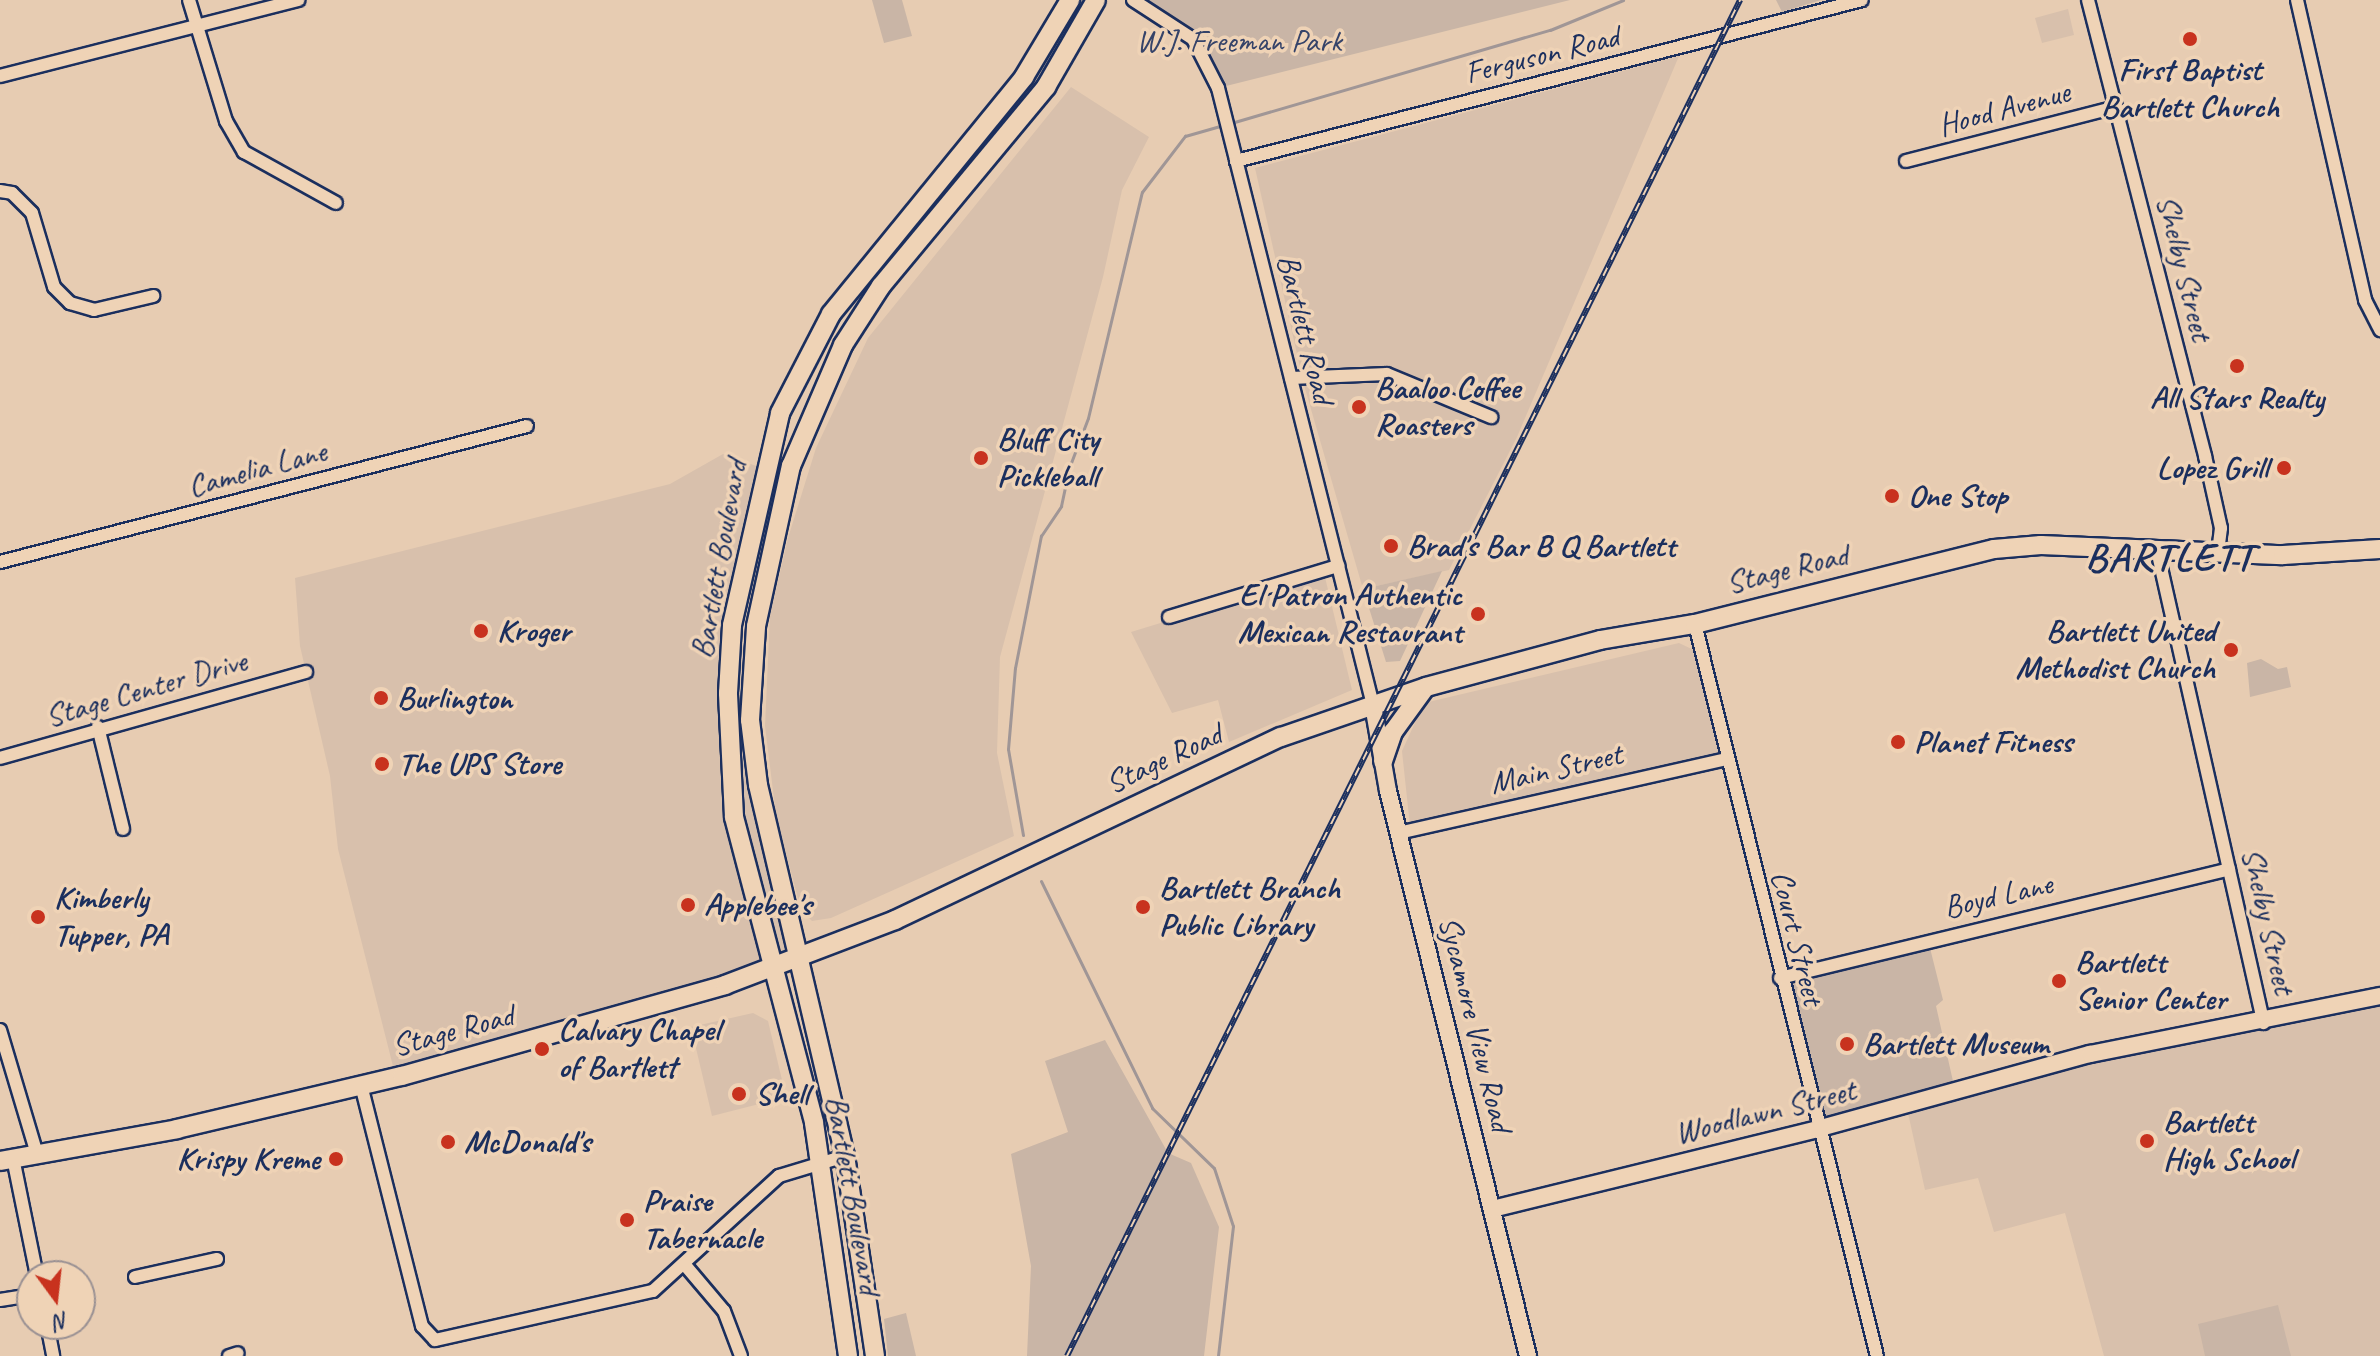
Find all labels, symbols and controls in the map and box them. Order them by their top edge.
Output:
street label: Ferguson Road [1461,17,1623,93]
park label: W.J. Freeman Park [1136,22,1342,60]
marker: First Baptist Bartlett Church [2181,30,2199,48]
place label: First Baptist Bartlett Church [2100,52,2280,127]
street label: Hood Avenue [1934,73,2074,145]
street label: Shelby Street [2147,191,2221,345]
street label: Bartlett Road [1268,251,1342,407]
marker: All Stars Realty [2228,357,2246,375]
place label: Baaloo Coffee Roasters [1375,370,1520,445]
place label: All Stars Realty [2149,379,2325,417]
marker: Baaloo Coffee Roasters [1350,398,1368,416]
place label: Bluff City Pickleball [997,421,1098,496]
street label: Camelia Lane [183,432,331,506]
marker: Bluff City Pickleball [972,449,990,467]
place label: Lopez Grill [2157,449,2268,487]
street label: Bartlett Boulevard [683,456,755,662]
marker: Lopez Grill [2275,459,2293,477]
place label: One Stop [1908,477,2008,515]
marker: One Stop [1883,487,1901,505]
place label: Brad's Bar B Q Bartlett [1407,527,1674,565]
district label: BARTLETT [2087,533,2253,581]
street label: Stage Road [1722,535,1852,603]
marker: Brad's Bar B Q Bartlett [1382,537,1400,555]
place label: El Patron Authentic Mexican Restaurant [1238,577,1462,652]
marker: El Patron Authentic Mexican Restaurant [1469,605,1487,623]
place label: Kroger [497,612,570,650]
place label: Bartlett United Methodist Church [2014,613,2215,688]
marker: Kroger [472,622,490,640]
marker: Bartlett United Methodist Church [2222,641,2240,659]
street label: Stage Center Drive [41,642,251,736]
place label: Burlington [397,679,512,717]
marker: Burlington [372,689,390,707]
street label: Stage Road [1100,715,1228,803]
place label: Planet Fitness [1914,723,2073,761]
marker: Planet Fitness [1889,733,1907,751]
street label: Main Street [1486,735,1626,803]
place label: The UPS Store [398,745,561,783]
marker: The UPS Store [373,755,391,773]
street label: Shelby Street [2233,844,2303,998]
street label: Boyd Lane [1939,865,2057,927]
street label: Court Street [1762,867,1832,1009]
place label: Bartlett Branch Public Library [1159,870,1342,945]
place label: Kimberly Tupper, PA [54,880,168,955]
place label: Applebee's [704,886,811,924]
marker: Applebee's [679,896,697,914]
marker: Bartlett Branch Public Library [1134,898,1152,916]
marker: Kimberly Tupper, PA [29,908,47,926]
street label: Sycamore View Road [1430,913,1520,1135]
place label: Bartlett Senior Center [2075,944,2226,1019]
marker: Bartlett Senior Center [2050,972,2068,990]
street label: Stage Road [388,996,518,1066]
place label: Calvary Chapel of Bartlett [558,1012,720,1087]
place label: Bartlett Museum [1863,1025,2050,1063]
marker: Bartlett Museum [1838,1035,1856,1053]
marker: Calvary Chapel of Bartlett [533,1040,551,1058]
street label: Woodlawn Street [1671,1071,1859,1153]
place label: Shell [755,1075,809,1113]
marker: Shell [730,1085,748,1103]
street label: Bartlett Boulevard [817,1092,889,1298]
place label: Bartlett High School [2163,1104,2293,1179]
place label: McDonald's [464,1123,591,1161]
marker: Bartlett High School [2138,1132,2156,1150]
marker: McDonald's [439,1133,457,1151]
place label: Krispy Kreme [175,1140,320,1178]
marker: Krispy Kreme [327,1150,345,1168]
place label: Praise Tabernacle [643,1183,762,1258]
marker: Praise Tabernacle [618,1211,636,1229]
north arrow [16,1260,96,1340]
text: N [51,1306,72,1337]

